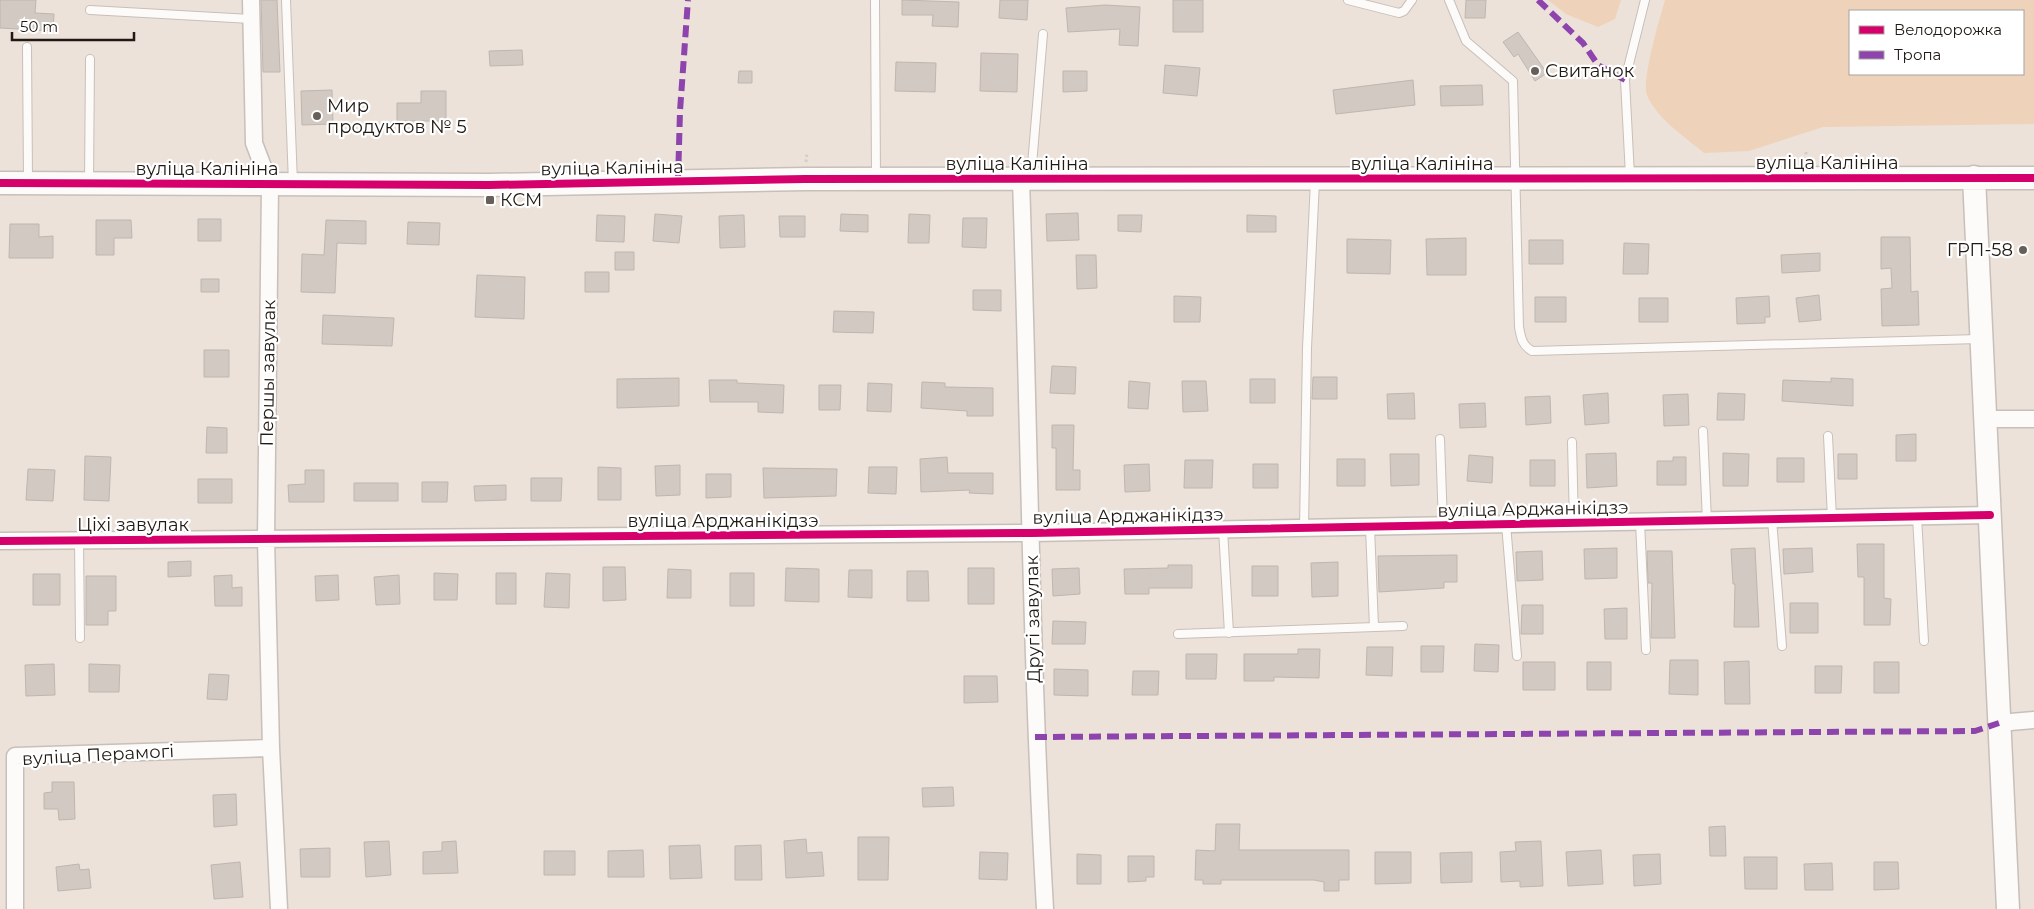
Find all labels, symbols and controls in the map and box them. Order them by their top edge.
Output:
scale bar [12,10,135,42]
legend [1849,10,2024,75]
text: 50 m [20,17,58,36]
text: Велодорожка [1894,20,2002,39]
text: Тропа [1894,45,1941,64]
place label: Свитанок [1545,60,1635,82]
marker: Свитанок [1529,65,1541,77]
place label: Мир продуктов № 5 [327,95,467,138]
marker: Мир продуктов № 5 [311,110,323,122]
street label: вуліца Калініна [1755,152,1899,174]
street label: вуліца Калініна [945,153,1089,175]
street label: вуліца Калініна [1350,153,1494,175]
street label: вуліца Калініна [540,156,684,180]
street label: вуліца Калініна [135,158,279,180]
place label: КСМ [500,189,542,211]
marker: КСМ [484,194,496,206]
place label: ГРП-58 [1947,239,2013,261]
marker: ГРП-58 [2017,244,2029,256]
street label: Першы завулак [256,299,280,447]
street label: вуліца Арджанікідзэ [1437,496,1629,522]
street label: вуліца Арджанікідзэ [1032,503,1224,529]
street label: вуліца Арджанікідзэ [627,510,819,532]
street label: Ціхі завулак [77,514,189,536]
street label: Другі завулак [1021,554,1045,683]
street label: вуліца Перамогі [21,740,175,770]

